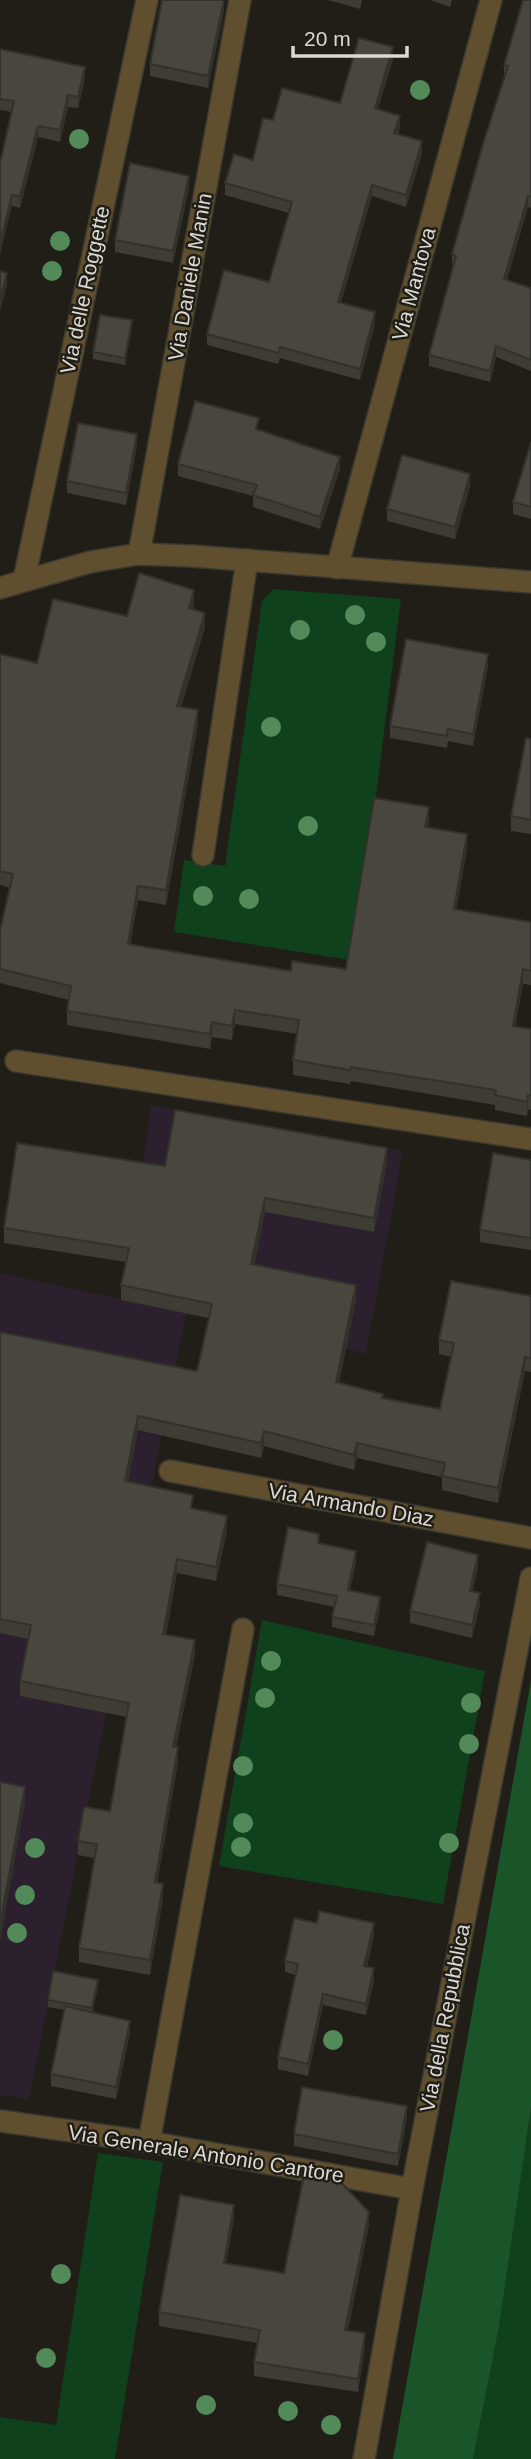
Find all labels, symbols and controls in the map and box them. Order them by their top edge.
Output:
scale bar [293,14,407,58]
text: 20 m [304,27,351,50]
street label: Via Daniele Manin [163,191,216,363]
street label: Via delle Roggette [55,204,114,376]
street label: Via Mantova [387,224,440,343]
street label: Via Armando Diaz [267,1479,436,1530]
street label: Via della Repubblica [415,1922,474,2114]
street label: Via Generale Antonio Cantore [67,2120,345,2187]

